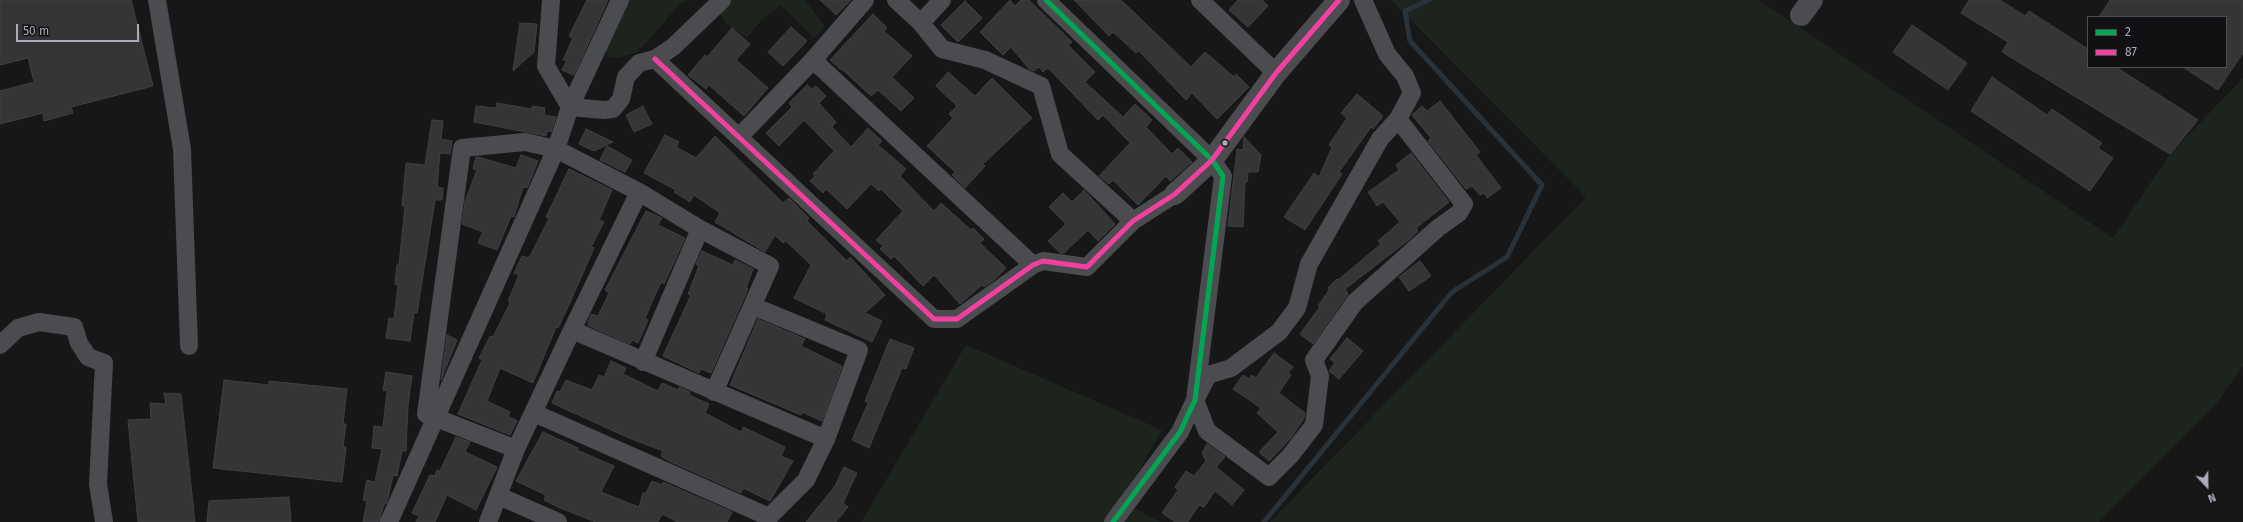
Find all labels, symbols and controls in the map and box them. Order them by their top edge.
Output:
scale bar [18,16,141,42]
legend [2087,16,2227,68]
text: 50 m [23,24,49,38]
text: 2 [2125,25,2131,39]
text: 87 [2125,45,2137,59]
unlabelled marker [1220,138,1230,148]
north arrow [2187,466,2227,506]
text: N [2206,490,2218,505]

